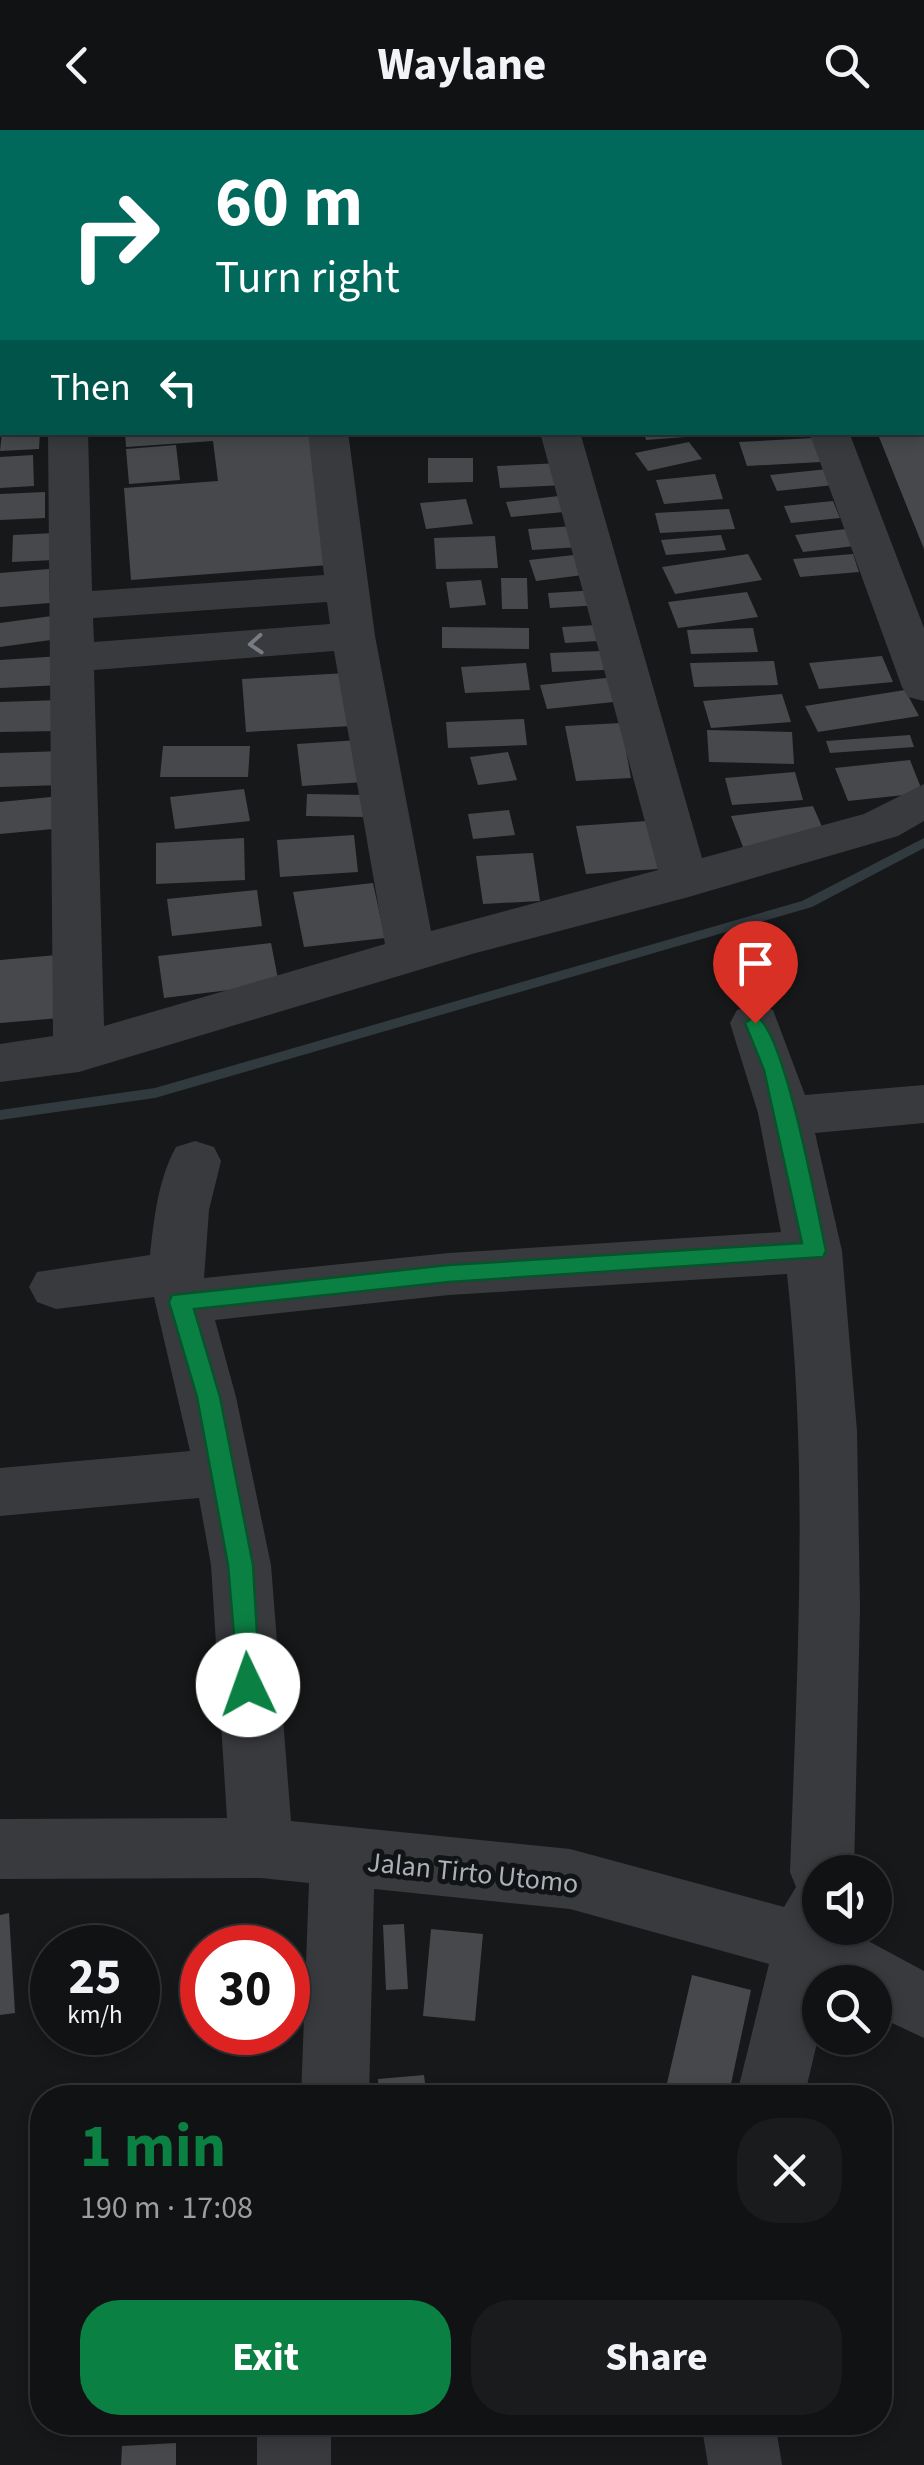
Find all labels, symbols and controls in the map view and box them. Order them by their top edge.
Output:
text: Waylane [378,33,546,97]
icon: back [50,38,105,93]
icon: search [819,38,874,93]
text: 60 m [215,153,363,253]
icon: right [50,170,180,300]
text: Turn right [215,246,400,310]
icon: left [151,360,206,415]
text: Then [50,361,131,415]
one-way arrow [247,632,263,654]
pin [713,921,798,1024]
icon: arrive [728,936,783,991]
position arrow [196,1633,300,1737]
street label: Jalan Tirto Utomo [365,1842,580,1904]
map controls [802,1855,892,2055]
button: sound [802,1855,892,1945]
speed limit sign: 30 [180,1925,310,2055]
text: 25 [69,1942,121,2013]
button: search [802,1965,892,2055]
text: km/h [67,1997,123,2033]
text: 1 min [80,2105,226,2190]
button: close [737,2118,842,2223]
text: 190 m · 17:08 [80,2185,253,2231]
button: Exit [80,2300,451,2415]
button: Share [471,2300,842,2415]

